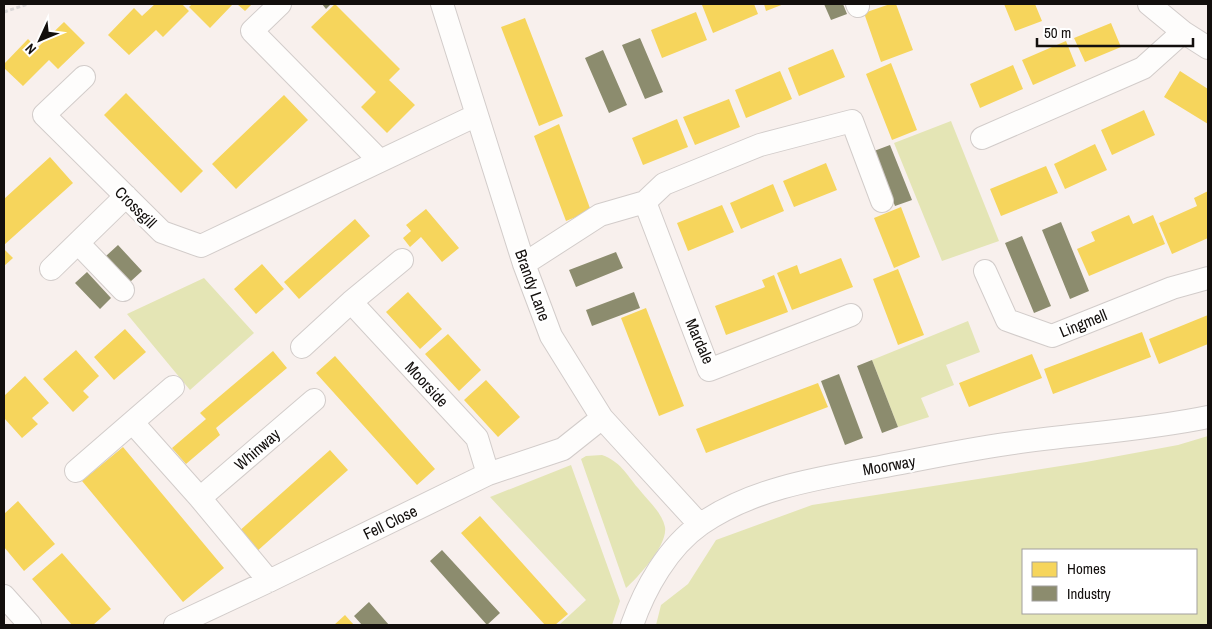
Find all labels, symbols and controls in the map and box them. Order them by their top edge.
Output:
north arrow [15,15,65,65]
scale bar [1037,15,1193,47]
text: 50 m [1044,22,1071,43]
text: N [21,40,40,58]
street label: Crossgill [110,181,162,233]
street label: Brandy Lane [510,246,556,324]
street label: Lingmell [1056,303,1110,342]
street label: Mardale [680,315,720,367]
street label: Moorside [400,356,454,412]
street label: Whinway [229,423,285,475]
street label: Moorway [861,449,918,480]
street label: Fell Close [359,499,421,545]
legend [1022,549,1197,614]
text: Homes [1067,558,1106,579]
text: Industry [1067,583,1112,604]

